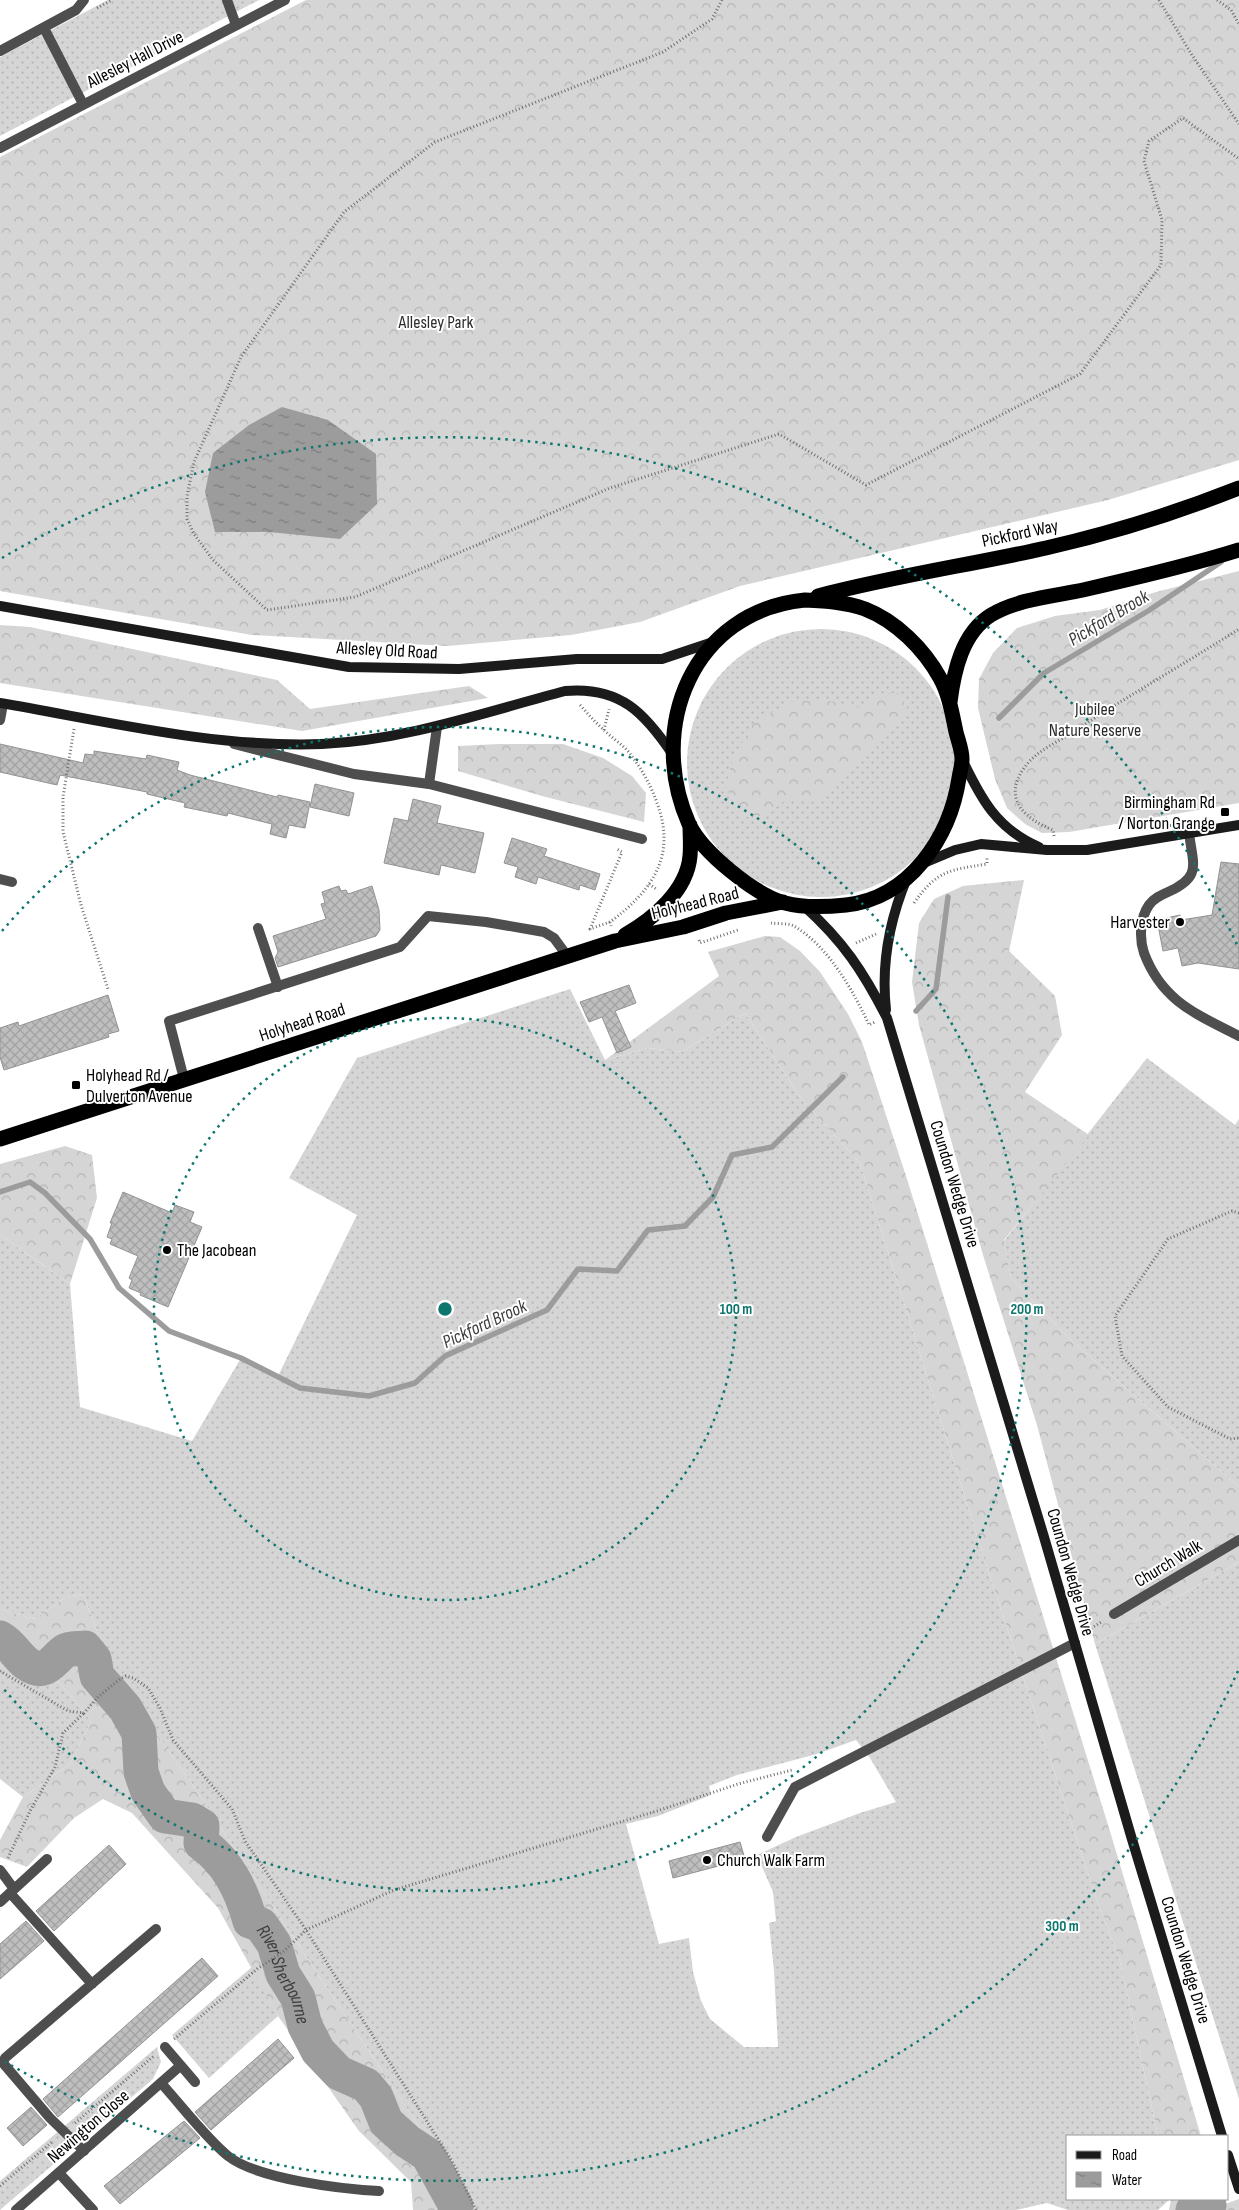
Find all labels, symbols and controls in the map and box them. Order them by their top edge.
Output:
street label: Allesley Hall Drive [82,26,187,93]
park label: Allesley Park [398,312,474,333]
street label: Pickford Way [980,515,1060,552]
water label: Pickford Brook [1064,585,1154,651]
street label: Allesley Old Road [335,637,438,664]
park label: Jubilee Nature Reserve [1049,699,1141,741]
place label: Birmingham Rd / Norton Grange [1119,792,1215,834]
marker: Birmingham Rd / Norton Grange [1219,806,1231,818]
street label: Holyhead Road [649,883,741,924]
place label: Harvester [1110,912,1170,933]
marker: Harvester [1174,916,1186,928]
street label: Holyhead Road [257,999,348,1046]
place label: Holyhead Rd / Dulverton Avenue [86,1065,193,1107]
marker: Holyhead Rd / Dulverton Avenue [70,1079,82,1091]
street label: Coundon Wedge Drive [925,1118,984,1250]
place label: The Jacobean [177,1240,257,1261]
marker: The Jacobean [161,1244,173,1256]
water label: Pickford Brook [439,1294,531,1354]
centre of rings [436,1300,454,1318]
text: 100 m [720,1300,752,1319]
text: 200 m [1010,1300,1044,1319]
street label: Coundon Wedge Drive [1042,1506,1099,1638]
street label: Church Walk [1131,1535,1206,1592]
place label: Church Walk Farm [717,1850,825,1871]
marker: Church Walk Farm [701,1854,713,1866]
street label: Coundon Wedge Drive [1156,1894,1215,2026]
text: 300 m [1045,1917,1079,1936]
water label: River Sherbourne [251,1920,314,2027]
street label: Newington Close [43,2085,133,2168]
legend [1066,2135,1229,2200]
text: Road [1112,2146,1137,2165]
text: Water [1112,2171,1143,2190]

